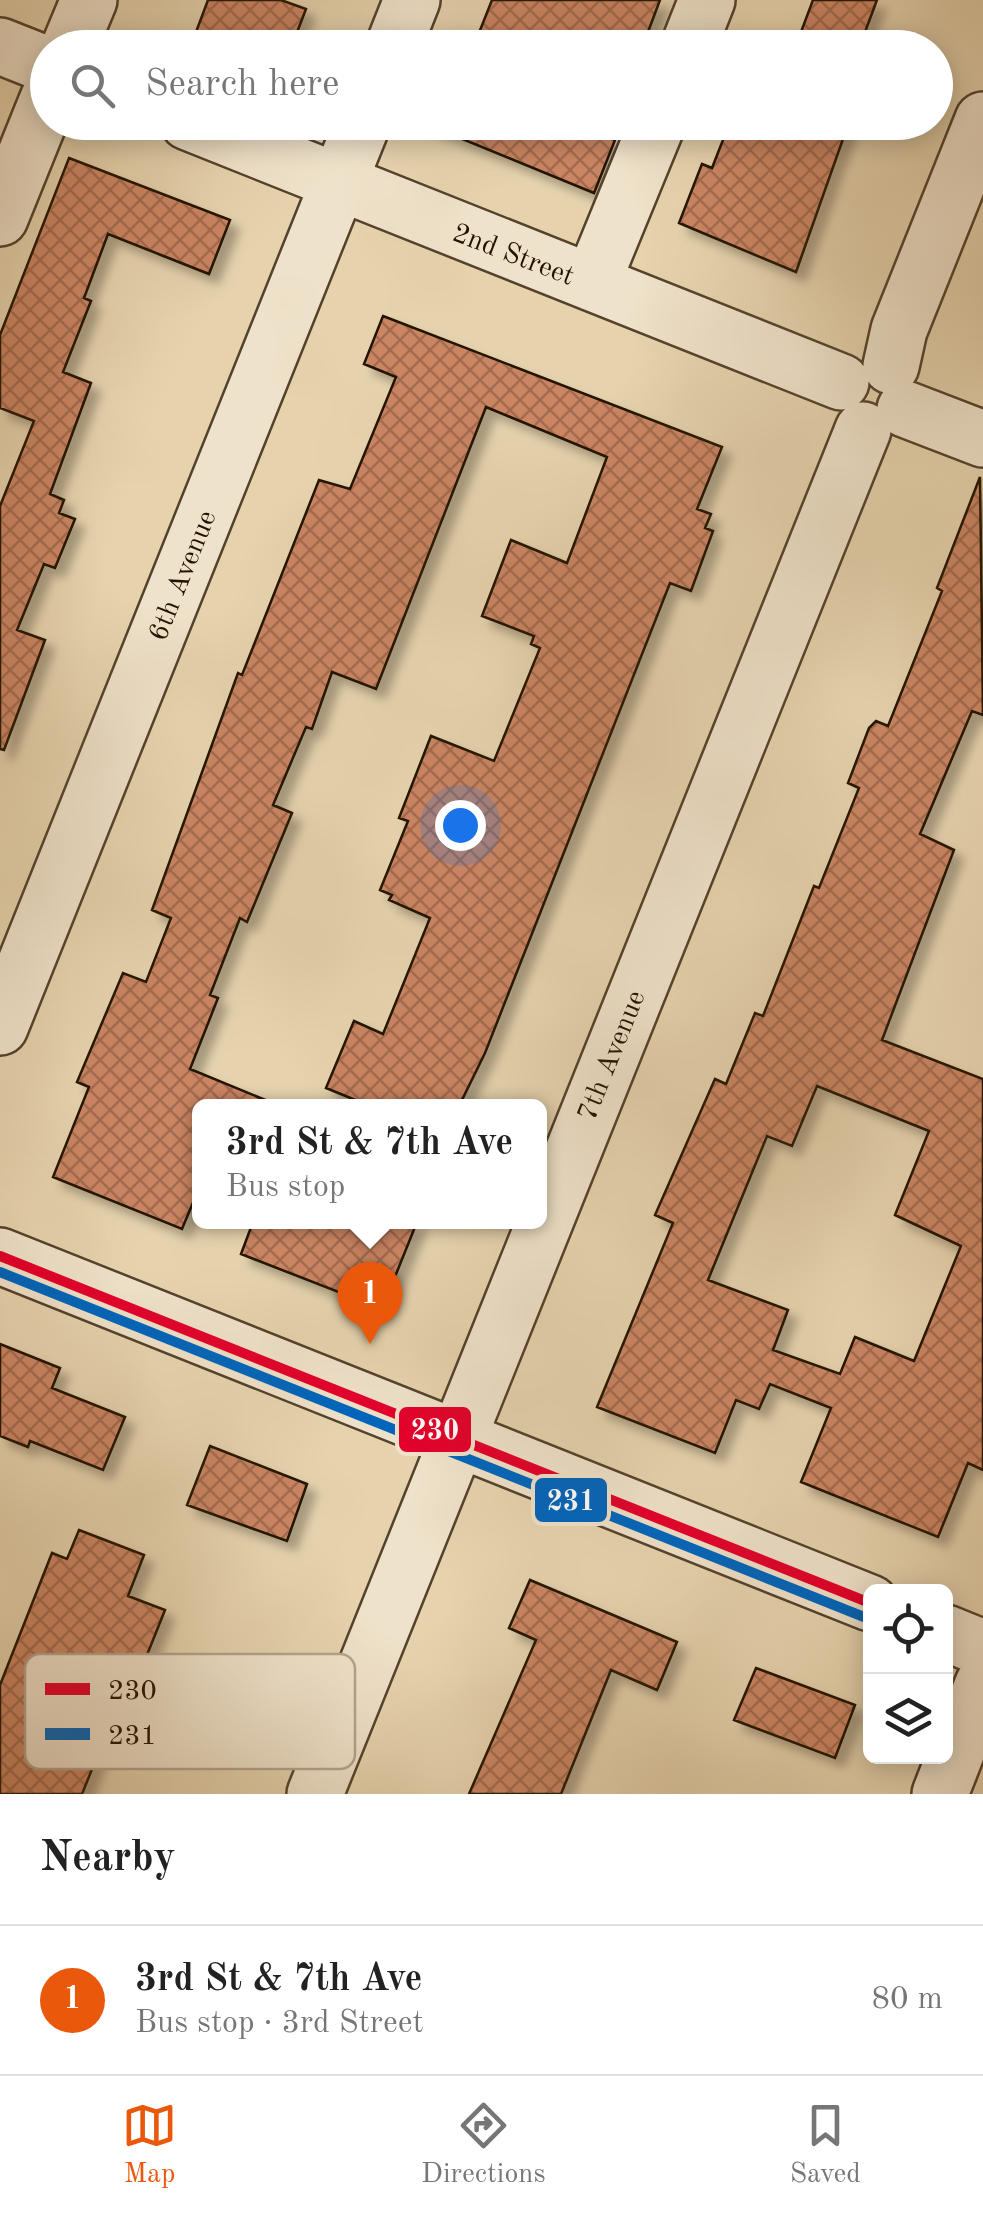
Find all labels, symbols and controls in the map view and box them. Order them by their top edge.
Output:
search box [30,30,953,140]
icon: search [65,58,120,113]
text: Search here [145,66,340,104]
street label: 2nd Street [448,220,578,292]
street label: 6th Avenue [145,507,223,645]
your location [435,800,486,851]
street label: 7th Avenue [574,987,652,1125]
popup [192,1099,547,1229]
text: 3rd St & 7th Ave [226,1125,513,1163]
text: Bus stop [226,1172,345,1204]
pin: 1 [338,1262,402,1344]
line badge: 230 [397,1405,473,1454]
text: 230 [411,1418,459,1446]
line badge: 231 [533,1476,609,1524]
text: 231 [547,1489,595,1517]
map controls [863,1584,953,1764]
button: locate [863,1584,953,1674]
legend [25,1654,355,1769]
button: layers [863,1674,953,1764]
text: 230 [108,1678,157,1706]
text: 231 [108,1723,157,1751]
text: Nearby [40,1838,176,1880]
text: 3rd St & 7th Ave [135,1961,422,1999]
text: 1 [63,1984,82,2016]
text: 80 m [872,1984,943,2016]
text: Bus stop · 3rd Street [135,2008,424,2040]
tab: Map [122,2098,177,2193]
tab: Directions [421,2098,546,2193]
tab: Saved [790,2098,861,2193]

